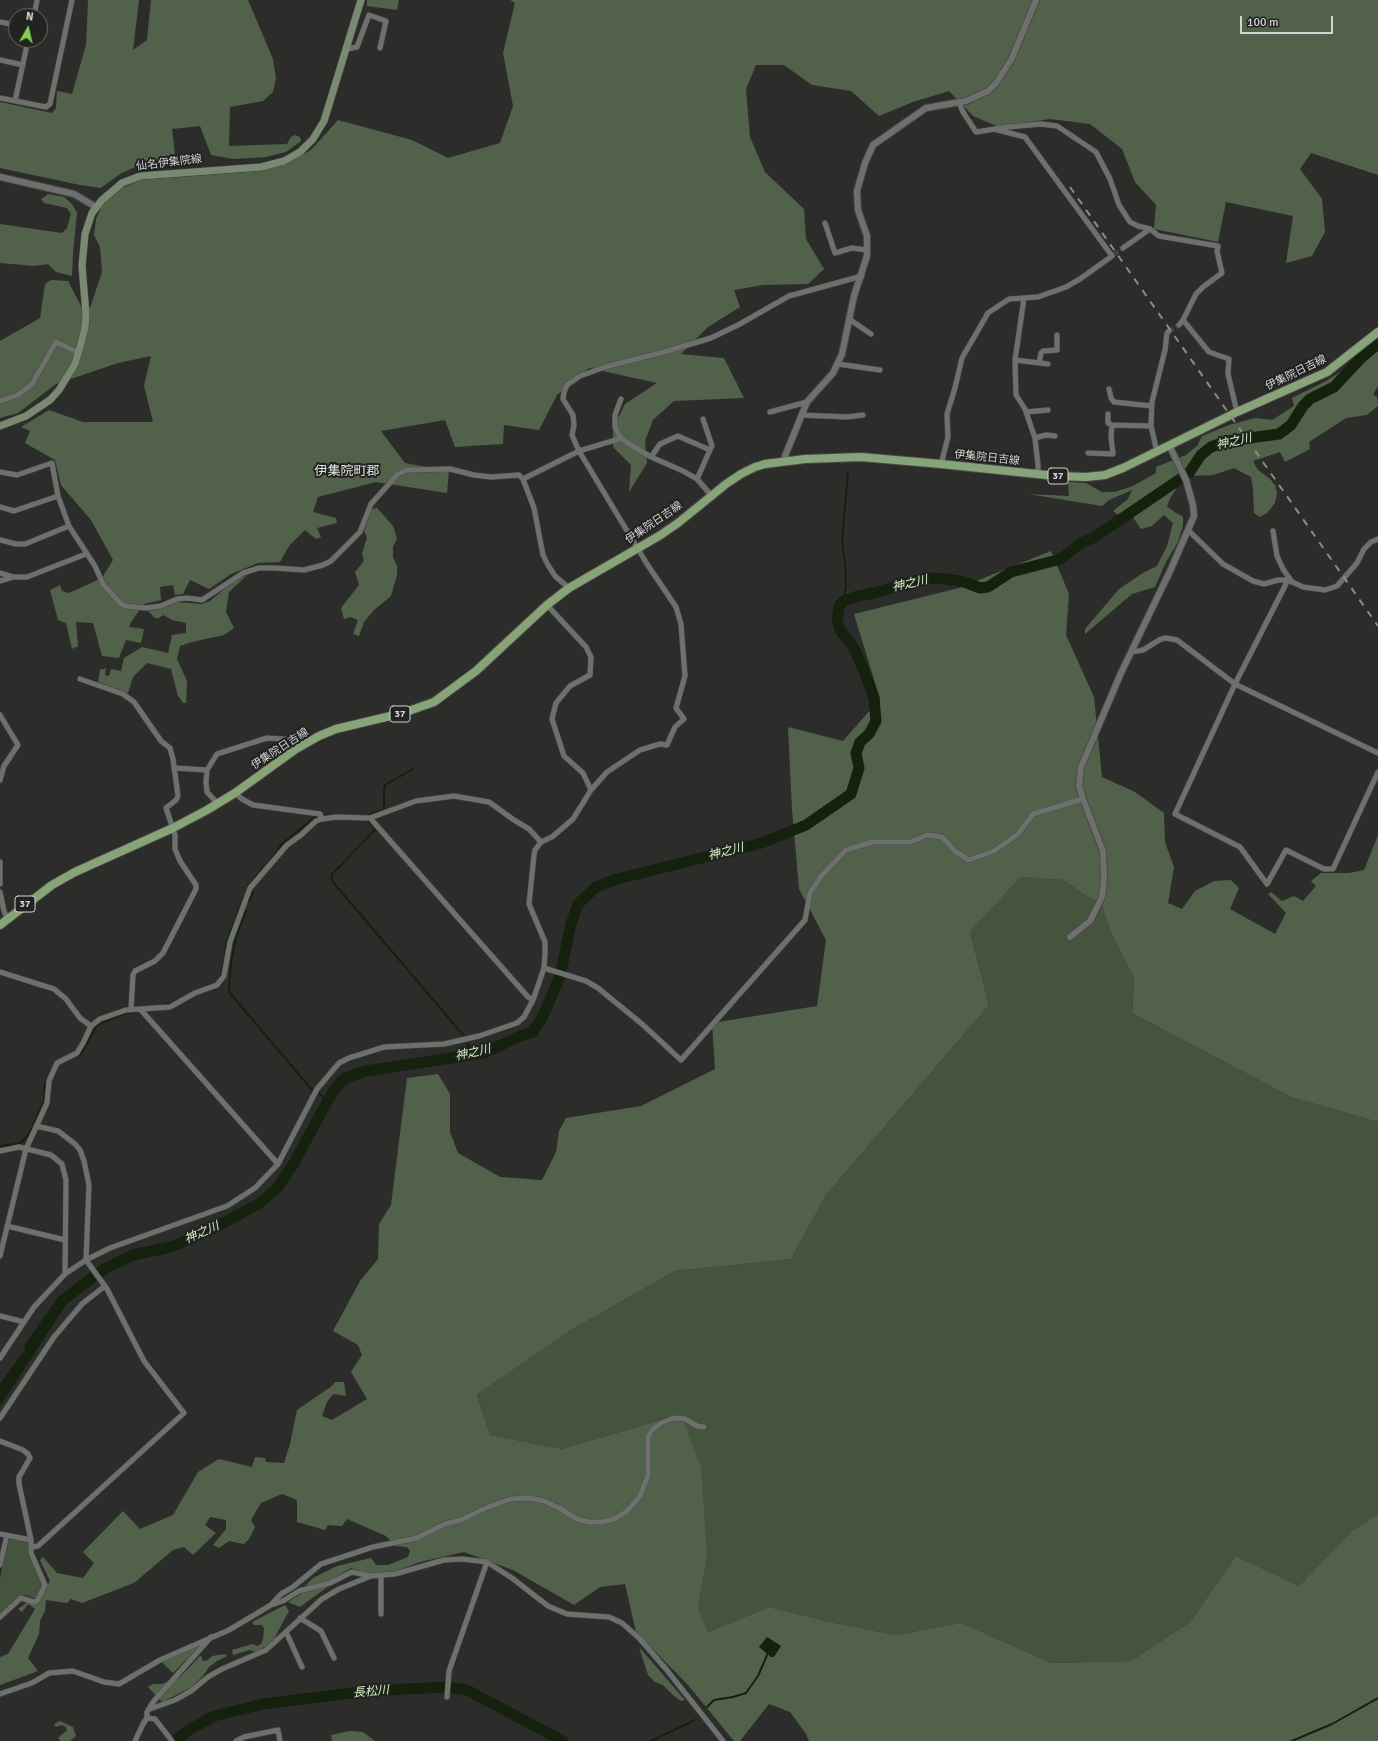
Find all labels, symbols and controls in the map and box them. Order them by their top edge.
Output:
north arrow [8,8,48,48]
scale bar [1242,8,1335,34]
text: N [25,10,34,24]
text: 100 m [1247,15,1279,30]
street label: 仙名伊集院線 [135,152,203,174]
street label: 伊集院日吉線 [1263,353,1329,393]
water label: 神之川 [1215,431,1253,453]
street label: 伊集院日吉線 [953,448,1021,468]
district label: 伊集院町郡 [315,464,379,480]
road number: 37 [1048,468,1068,484]
street label: 伊集院日吉線 [623,499,685,547]
water label: 神之川 [891,573,929,595]
road number: 37 [390,706,410,722]
street label: 伊集院日吉線 [249,725,311,773]
water label: 神之川 [707,841,745,863]
road number: 37 [15,896,35,912]
water label: 神之川 [454,1042,492,1064]
water label: 神之川 [183,1219,221,1247]
water label: 長松川 [352,1683,390,1701]

